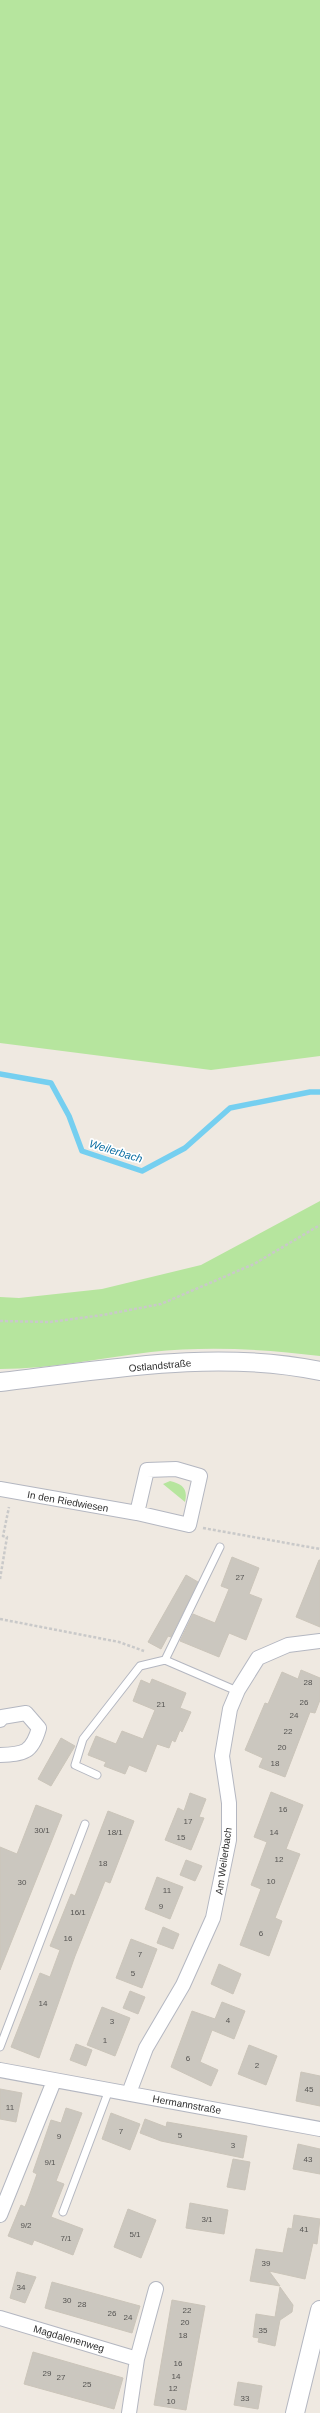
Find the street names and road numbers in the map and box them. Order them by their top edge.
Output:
street label: Ostlandstraße [128,1357,192,1374]
street label: In den Riedwiesen [26,1489,109,1514]
street label: Am Weilerbach [213,1827,234,1895]
street label: Hermannstraße [152,2093,223,2116]
street label: Magdalenenweg [32,2323,106,2354]

